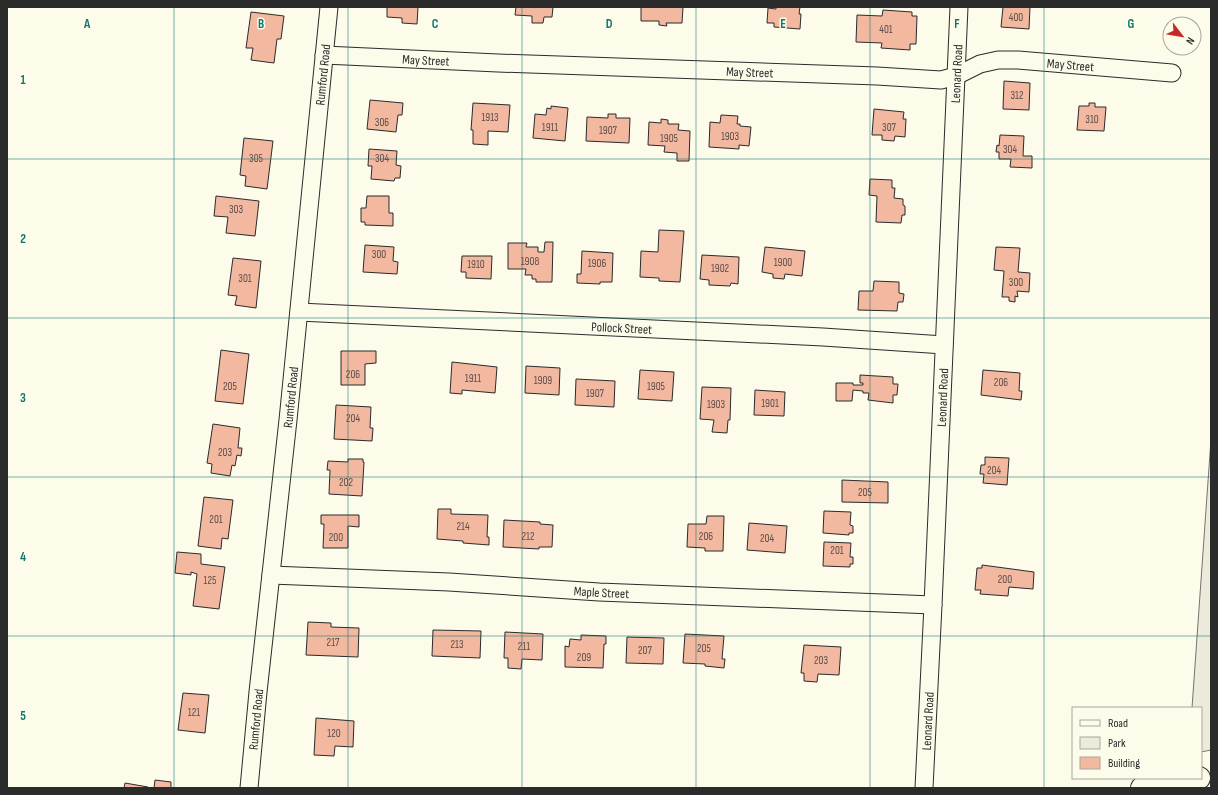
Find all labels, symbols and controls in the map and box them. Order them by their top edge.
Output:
house number: 400 [1009,11,1023,24]
text: A [83,16,91,32]
text: B [258,16,264,32]
text: C [432,16,439,32]
text: D [606,16,613,32]
text: E [780,16,786,32]
text: F [954,16,960,32]
text: G [1128,16,1135,32]
north arrow [1162,16,1202,56]
house number: 401 [879,23,893,36]
text: N [1183,35,1197,47]
street label: Rumford Road [312,44,334,106]
street label: Leonard Road [948,44,966,103]
street label: May Street [402,52,450,70]
street label: May Street [1046,55,1095,75]
street label: May Street [726,64,774,81]
text: 1 [20,72,26,88]
house number: 312 [1010,89,1024,102]
house number: 1913 [481,111,499,124]
house number: 310 [1085,113,1099,126]
house number: 306 [375,116,389,129]
house number: 1911 [542,121,558,134]
house number: 307 [882,121,897,134]
house number: 1907 [599,124,618,137]
house number: 1903 [721,130,740,143]
house number: 1905 [660,132,678,145]
house number: 304 [1003,143,1017,156]
house number: 305 [249,152,263,165]
house number: 304 [375,152,389,165]
house number: 303 [229,203,243,216]
text: 2 [20,231,26,247]
house number: 300 [372,248,386,261]
house number: 1908 [521,255,539,268]
house number: 1900 [774,256,792,269]
house number: 1906 [588,257,606,270]
house number: 1910 [467,258,485,271]
house number: 1902 [711,262,730,275]
house number: 301 [238,272,252,285]
house number: 300 [1009,276,1023,289]
street label: Pollock Street [591,319,652,338]
street label: Rumford Road [280,366,302,429]
house number: 206 [346,368,360,381]
street label: Leonard Road [934,368,952,427]
house number: 1911 [465,372,481,385]
house number: 1909 [534,374,552,387]
house number: 206 [994,376,1008,389]
house number: 205 [223,380,237,393]
house number: 1905 [647,380,665,393]
house number: 1907 [586,387,605,400]
text: 3 [20,390,26,406]
house number: 1901 [761,397,779,410]
house number: 1903 [707,398,726,411]
house number: 204 [346,412,360,425]
house number: 203 [218,446,232,459]
house number: 204 [987,464,1001,477]
house number: 202 [339,476,353,489]
house number: 205 [858,486,872,499]
house number: 201 [209,513,223,526]
house number: 214 [456,520,470,533]
house number: 212 [521,530,535,543]
house number: 206 [699,530,713,543]
house number: 200 [329,531,343,544]
house number: 204 [760,532,774,545]
house number: 201 [830,544,844,557]
text: 4 [20,549,26,565]
house number: 200 [998,573,1012,586]
house number: 125 [204,574,216,587]
street label: Maple Street [573,583,629,602]
house number: 217 [327,636,340,649]
house number: 213 [450,638,464,651]
house number: 211 [518,640,530,653]
house number: 205 [697,642,711,655]
house number: 207 [638,644,653,657]
house number: 209 [577,651,591,664]
house number: 203 [814,654,828,667]
street label: Rumford Road [246,688,267,751]
street label: Leonard Road [919,691,938,751]
house number: 121 [188,706,200,719]
legend [1072,707,1202,779]
text: 5 [20,708,26,724]
text: Road [1108,716,1128,731]
house number: 120 [327,727,341,740]
text: Park [1108,736,1126,751]
text: Building [1108,756,1140,771]

